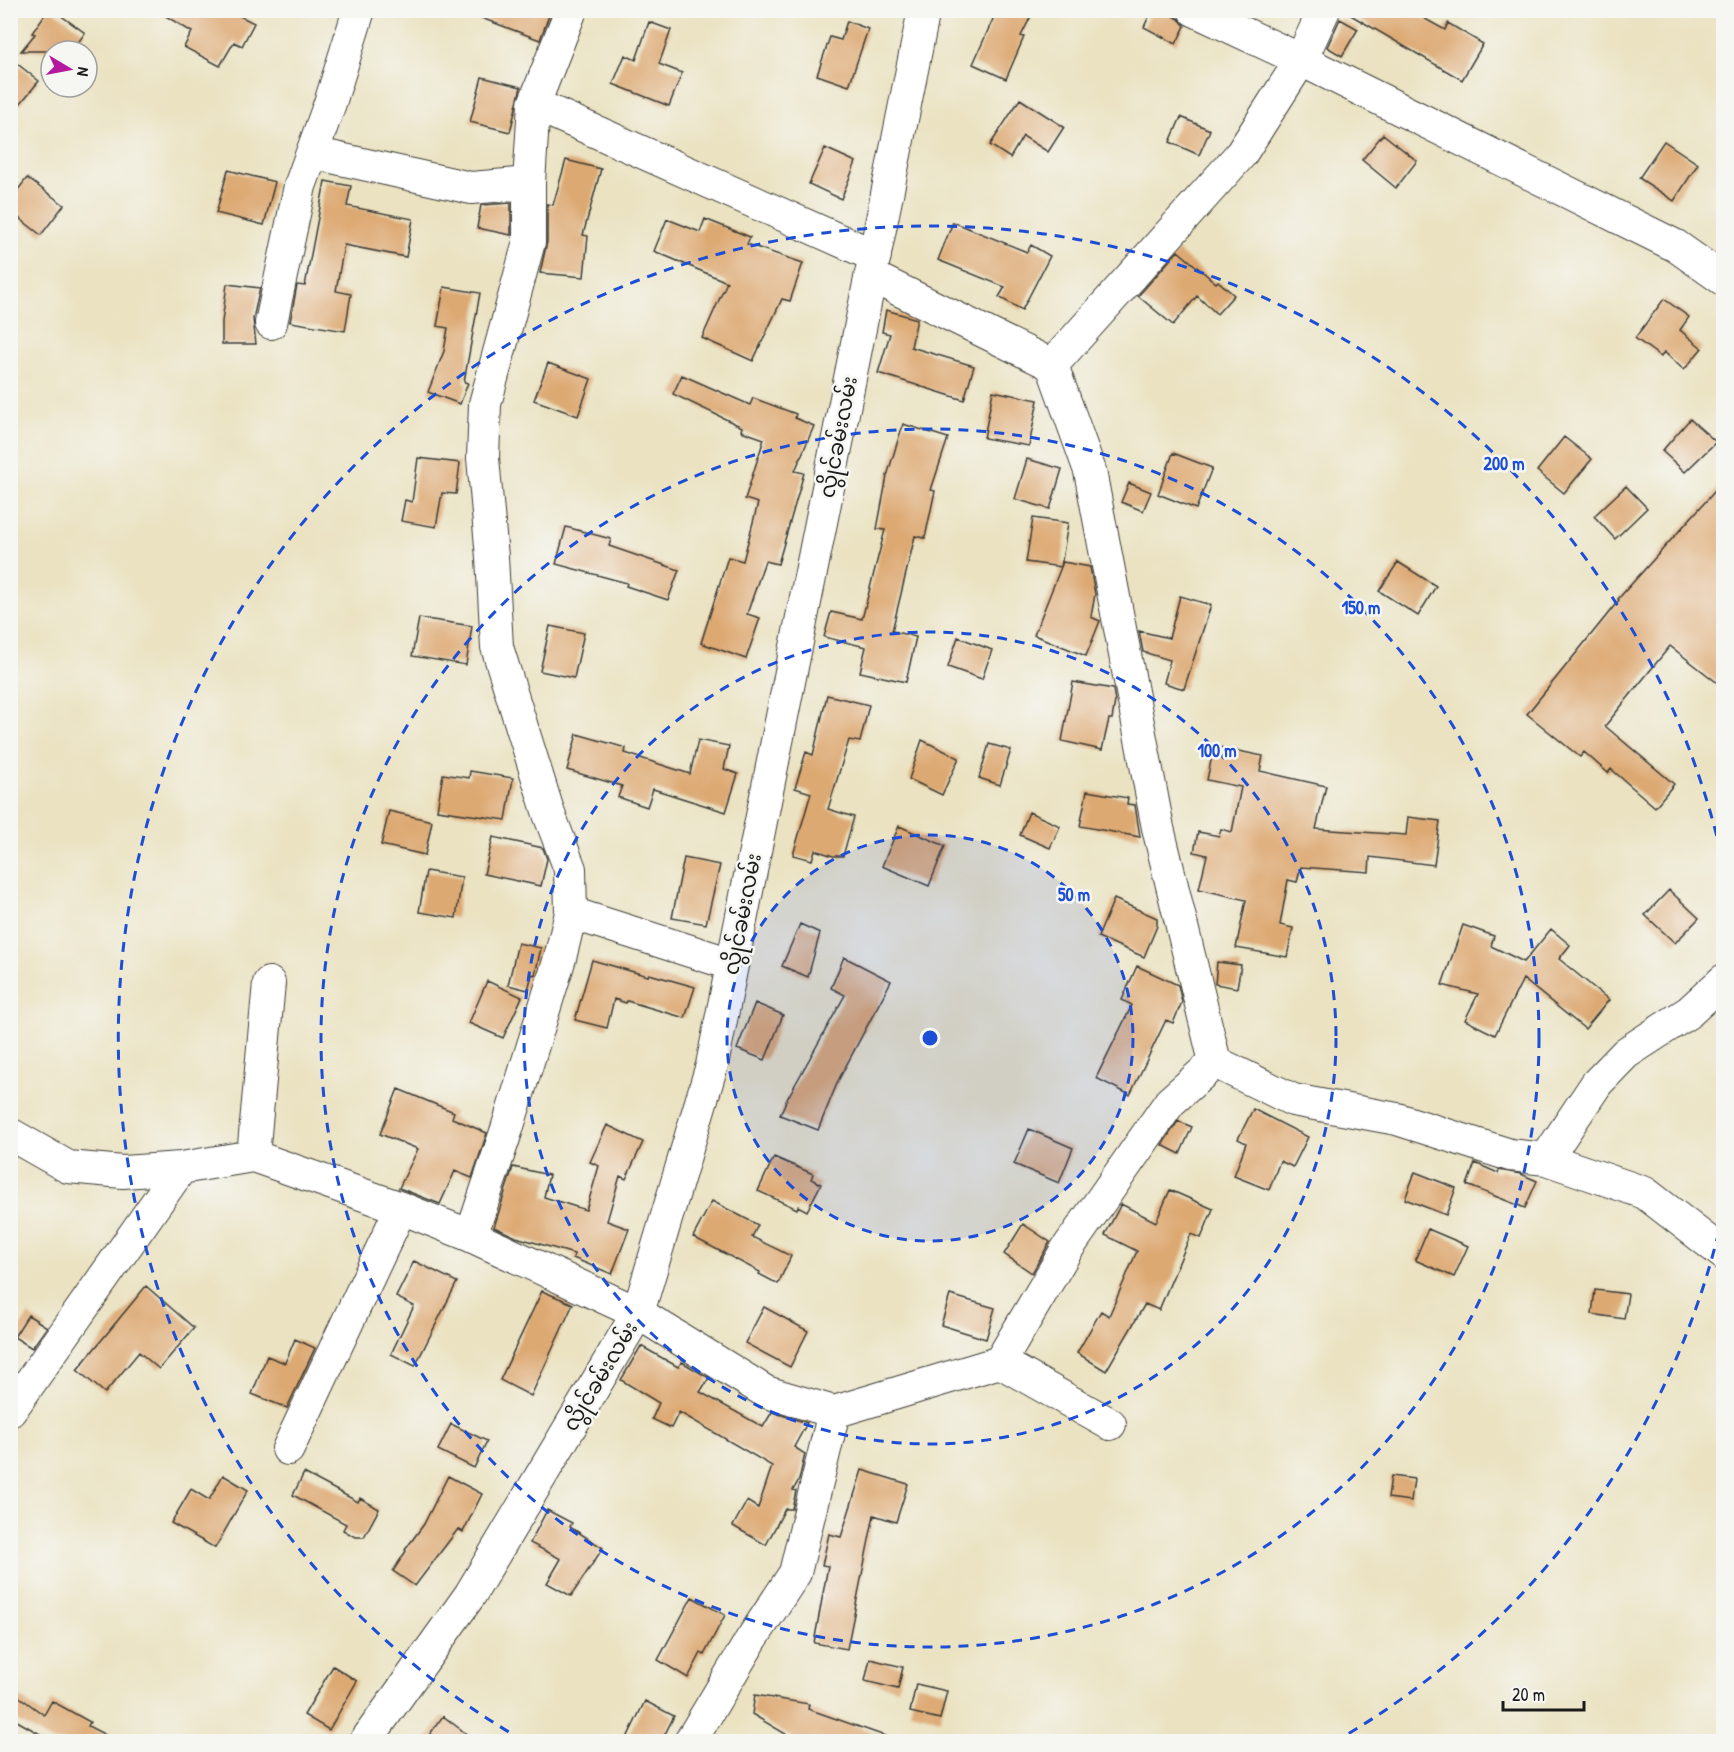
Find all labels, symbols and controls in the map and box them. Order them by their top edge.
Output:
north arrow [39,39,99,99]
text: N [72,66,95,78]
street label: လွိုင်ခမ်းလမ်း [811,373,867,501]
text: 200 m [1484,451,1524,476]
text: 150 m [1342,595,1380,620]
text: 100 m [1197,738,1237,763]
street label: လွိုင်ခမ်းလမ်း [715,850,771,978]
text: 50 m [1058,882,1090,907]
centre of rings [920,1028,940,1048]
street label: လွိုင်ခမ်းလမ်း [555,1315,647,1438]
scale bar [1503,1674,1584,1712]
text: 20 m [1512,1682,1545,1707]

